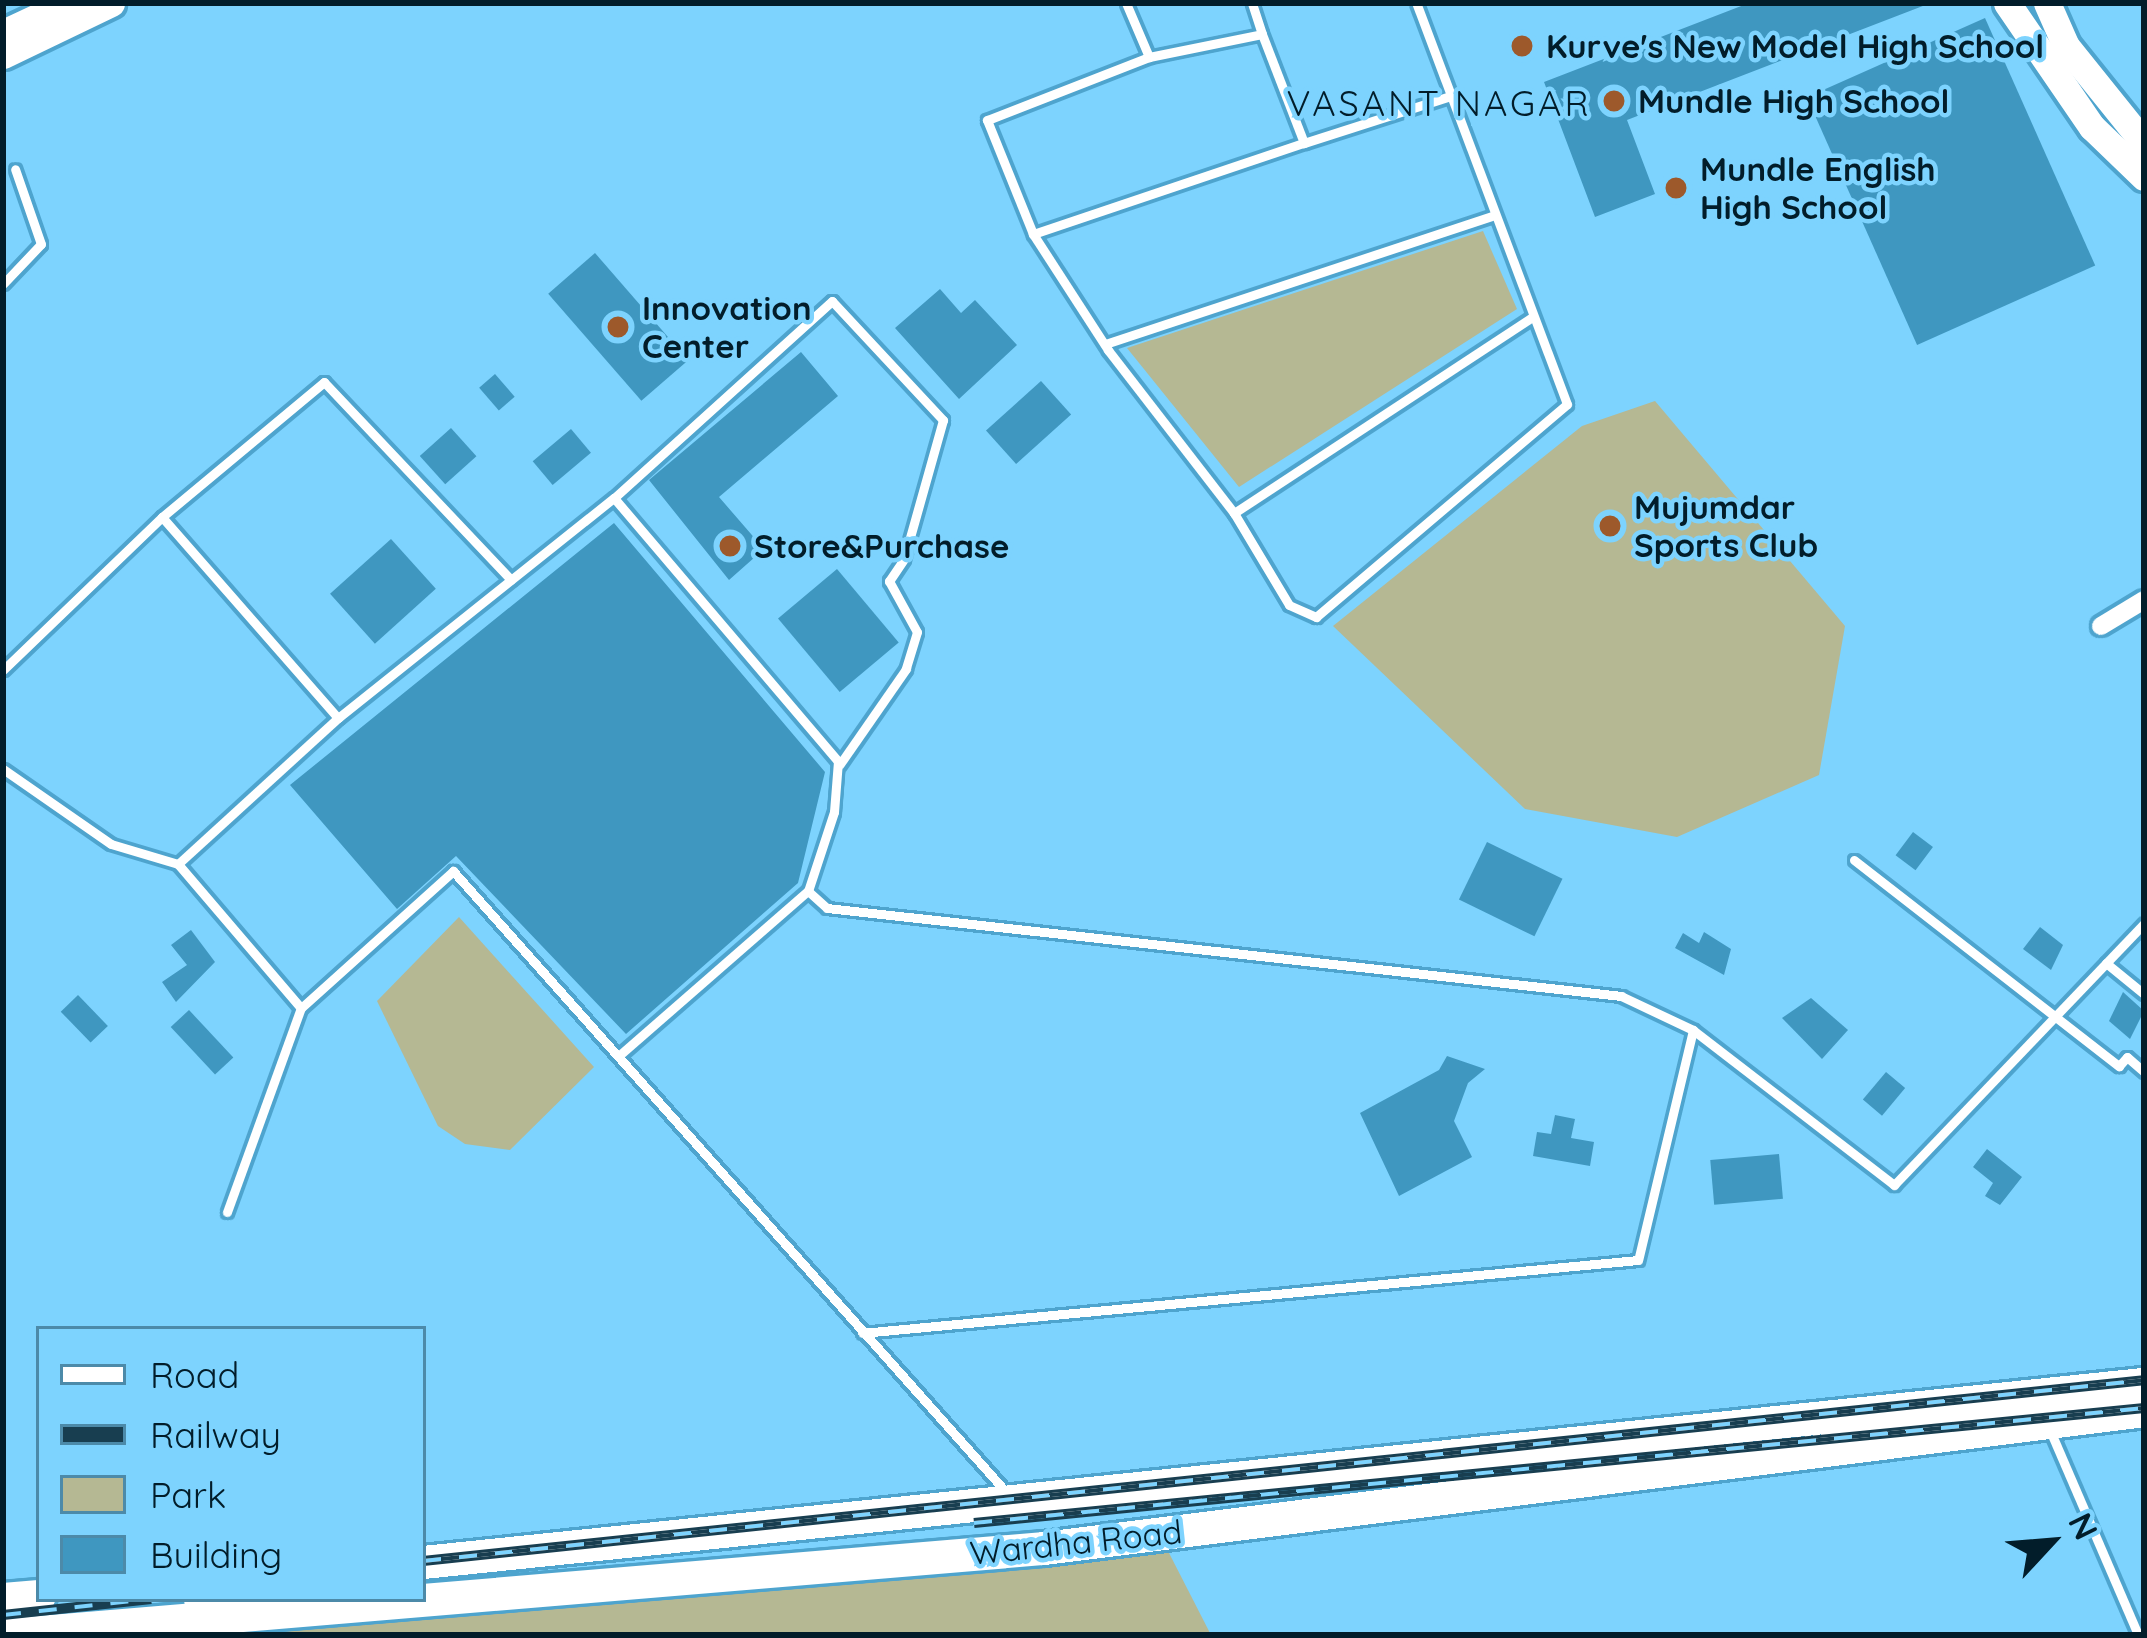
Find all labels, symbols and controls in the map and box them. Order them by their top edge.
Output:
place label: Kurve's New Model High School [1546,26,2044,66]
marker: Kurve's New Model High School [1509,33,1535,59]
district label: VASANT NAGAR [1286,81,1592,125]
place label: Mundle High School [1638,81,1950,121]
marker: Mundle High School [1601,88,1627,114]
place label: Mundle English High School [1700,149,1936,227]
marker: Mundle English High School [1663,175,1689,201]
place label: Innovation Center [642,288,812,366]
marker: Innovation Center [605,314,631,340]
place label: Mujumdar Sports Club [1634,487,1818,565]
marker: Mujumdar Sports Club [1597,513,1623,539]
place label: Store&Purchase [754,526,1009,566]
marker: Store&Purchase [717,533,743,559]
legend [36,1326,426,1602]
text: Road [150,1352,239,1397]
text: Railway [150,1412,281,1457]
text: Park [150,1472,226,1517]
north arrow [1991,1482,2111,1602]
text: N [2060,1506,2108,1546]
street label: Wardha Road [968,1511,1184,1573]
text: Building [150,1532,282,1577]

